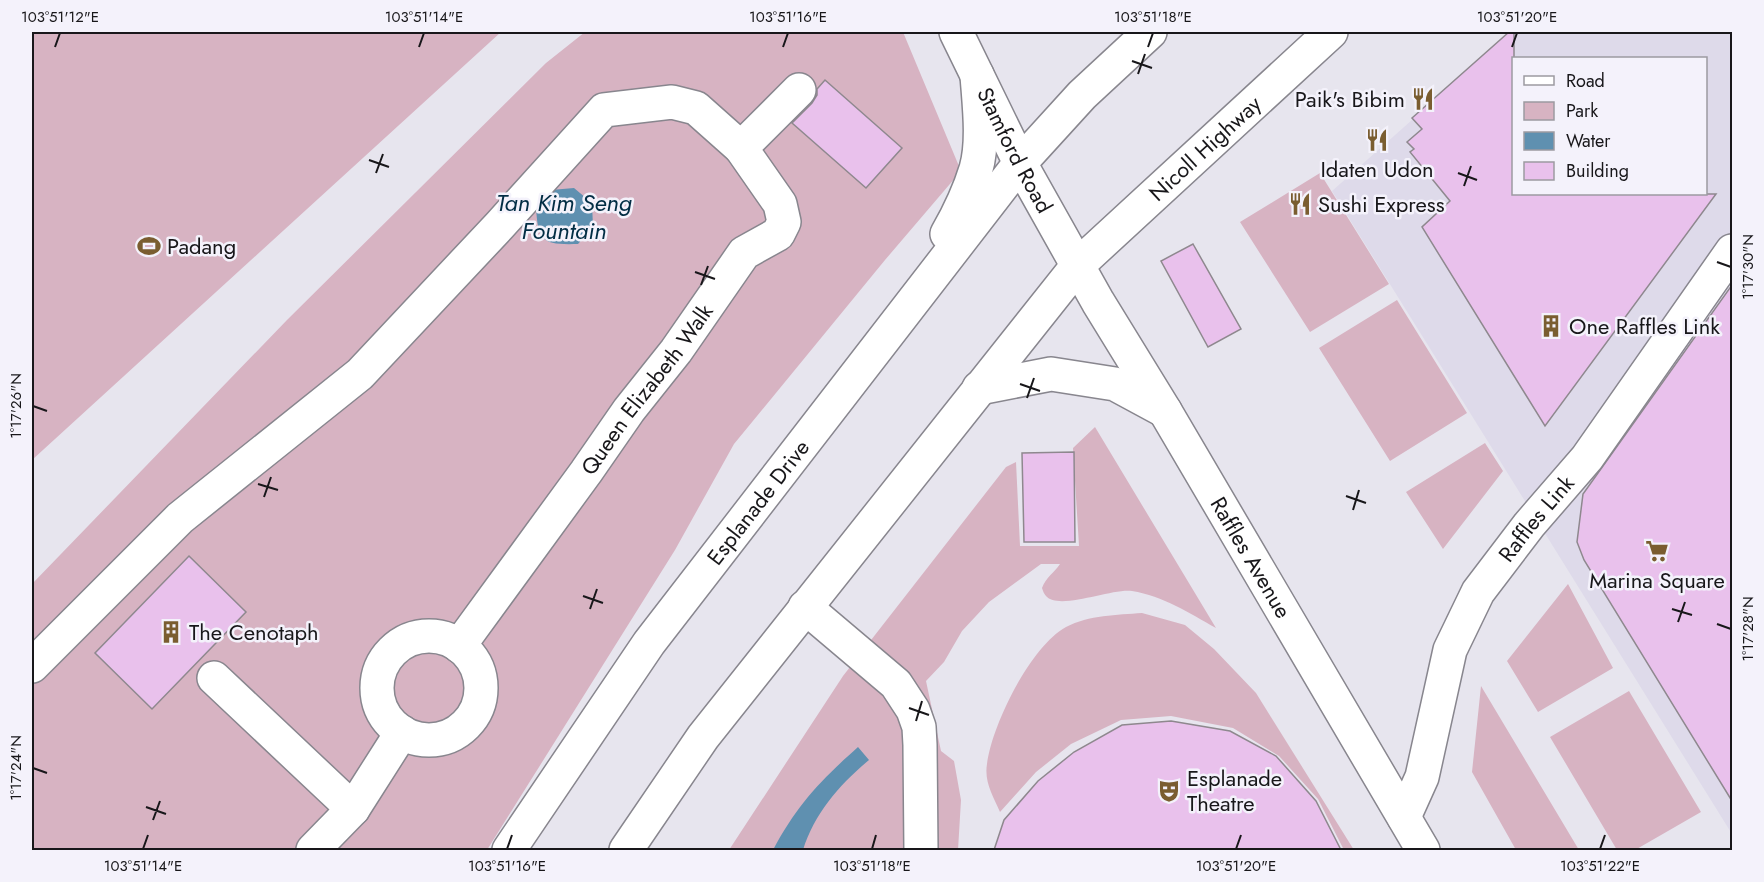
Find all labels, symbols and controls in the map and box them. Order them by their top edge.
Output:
text: 103°51'12"E [21,6,99,28]
text: 103°51'14"E [385,6,463,28]
text: 103°51'16"E [749,6,827,28]
text: 103°51'18"E [1114,6,1192,28]
text: 103°51'20"E [1477,6,1557,28]
legend [1512,57,1707,195]
text: Road [1566,68,1605,94]
street label: Stamford Road [969,82,1061,219]
place label: Paik's Bibim [1295,83,1405,115]
restaurant icon: Paik's Bibim [1410,86,1436,112]
street label: Nicoll Highway [1142,88,1268,208]
text: Park [1566,98,1598,124]
restaurant icon: Idaten Udon [1364,127,1390,153]
text: Water [1566,128,1611,154]
place label: Idaten Udon [1320,153,1434,185]
text: Building [1566,158,1629,184]
water label: Tan Kim Seng Fountain [496,185,632,248]
place label: Sushi Express [1318,188,1445,220]
restaurant icon: Sushi Express [1287,191,1313,217]
place label: Padang [167,230,236,262]
sports icon: Padang [136,233,162,259]
text: 1°17'30"N [1737,234,1759,300]
street label: Queen Elizabeth Walk [573,297,720,481]
place label: One Raffles Link [1569,310,1720,342]
building icon: One Raffles Link [1538,313,1564,339]
text: 1°17'26"N [5,373,27,439]
street label: Esplanade Drive [699,433,817,572]
street label: Raffles Link [1490,468,1582,569]
street label: Raffles Avenue [1203,491,1299,624]
supermarket icon: Marina Square [1644,538,1670,564]
place label: Marina Square [1589,564,1725,596]
text: 1°17'28"N [1737,596,1759,662]
place label: The Cenotaph [189,616,319,648]
building icon: The Cenotaph [158,619,184,645]
text: 1°17'24"N [5,735,27,801]
place label: Esplanade Theatre [1187,762,1282,819]
theatre icon: Esplanade Theatre [1156,778,1182,804]
text: 103°51'14"E [104,855,182,877]
text: 103°51'16"E [468,855,546,877]
text: 103°51'18"E [833,855,911,877]
text: 103°51'20"E [1196,855,1276,877]
text: 103°51'22"E [1560,855,1640,877]

